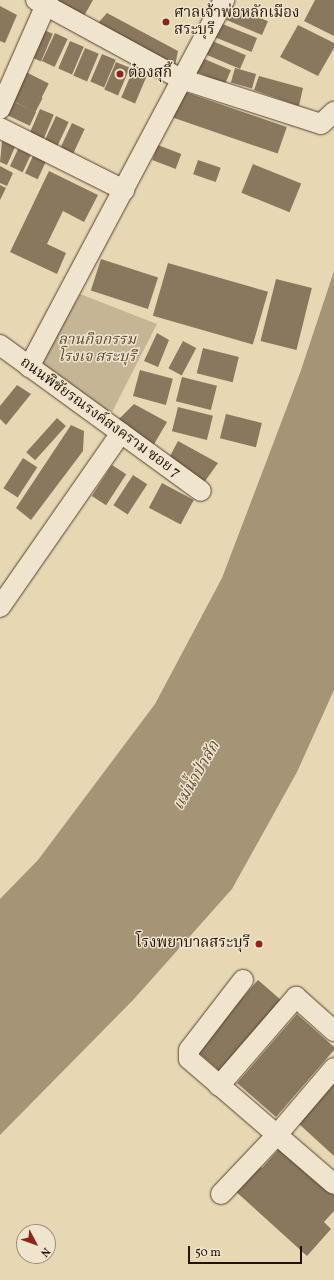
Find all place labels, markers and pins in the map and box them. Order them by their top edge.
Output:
place label: ศาลเจ้าพ่อหลักเมือง สระบุรี [174,4,299,39]
marker: ศาลเจ้าพ่อหลักเมือง สระบุรี [161,17,171,27]
place label: ต๋องสุกี้ [128,65,172,83]
marker: ต๋องสุกี้ [115,69,125,79]
place label: โรงพยาบาลสระบุรี [136,935,250,953]
marker: โรงพยาบาลสระบุรี [253,938,265,950]

